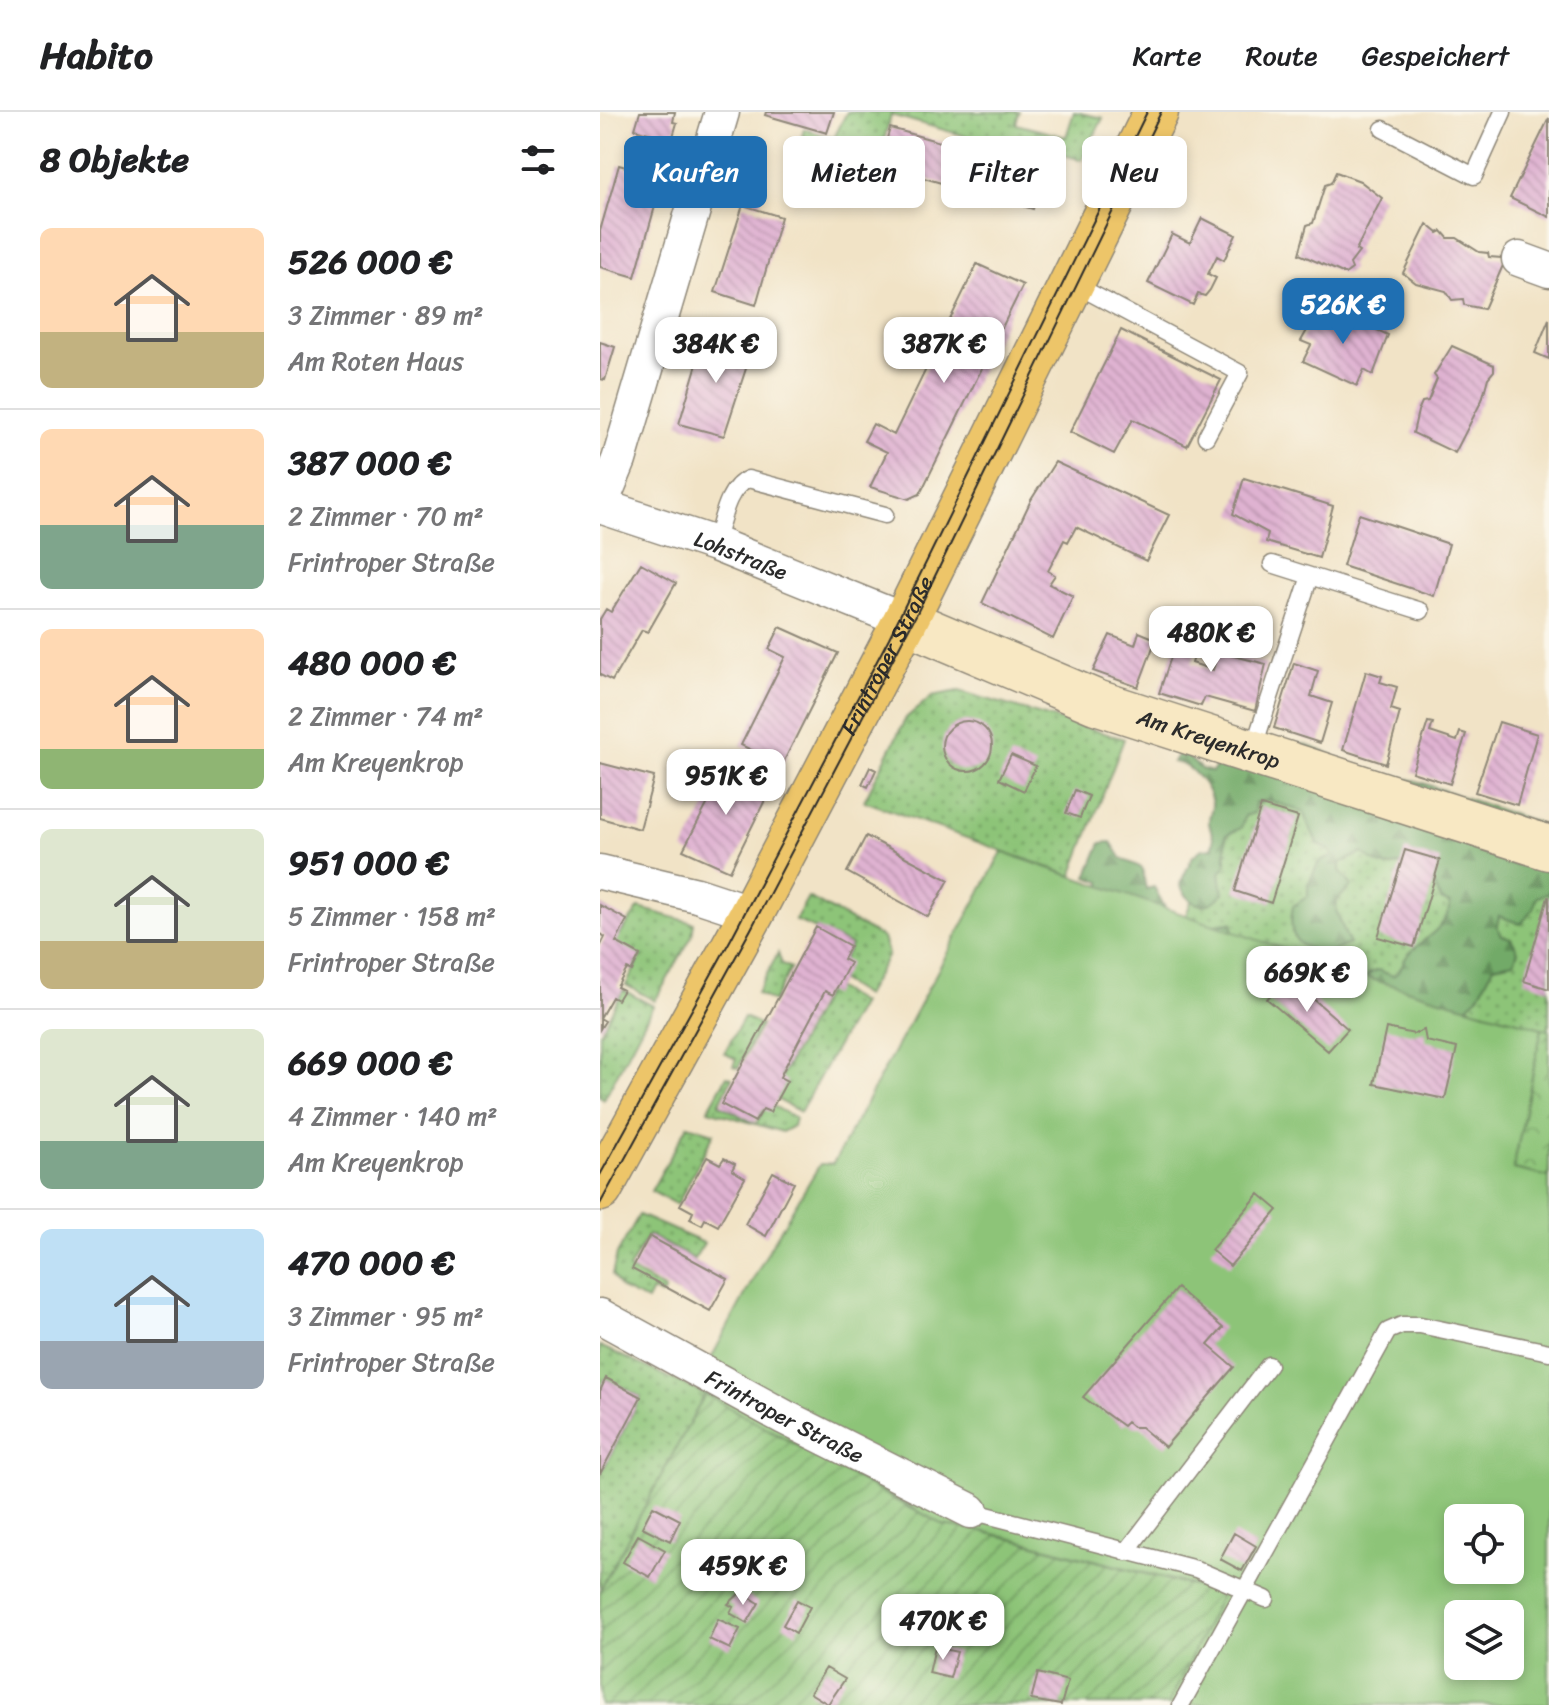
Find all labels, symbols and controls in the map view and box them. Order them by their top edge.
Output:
text: Habito [40,22,153,89]
text: Karte [1132,31,1202,80]
text: Route [1246,31,1318,80]
text: Gespeichert [1362,31,1509,80]
text: 8 Objekte [40,130,189,190]
chip: Kaufen [624,136,767,208]
chip: Mieten [783,136,925,208]
chip: Filter [941,136,1066,208]
chip: Neu [1082,136,1187,208]
icon: filters [516,138,560,182]
text: 526 000 € [288,232,452,292]
icon: home [104,260,200,356]
pin: 526K € [1278,278,1408,346]
text: 526K € [1300,281,1386,327]
text: 3 Zimmer · 89 m² [288,292,483,338]
pin: 384K € [651,317,781,385]
pin: 387K € [879,317,1009,385]
text: 384K € [673,320,759,366]
text: 387K € [902,320,986,366]
text: Am Roten Haus [288,338,464,384]
text: 387 000 € [288,433,451,493]
icon: home [104,461,200,557]
text: 2 Zimmer · 70 m² [288,493,484,539]
street label: Lohstraße [689,519,794,592]
text: Frintroper Straße [288,539,495,585]
street label: Frintroper Straße [830,569,945,742]
pin: 480K € [1146,606,1276,674]
text: 480K € [1167,609,1255,655]
text: 480 000 € [288,633,456,693]
icon: home [104,661,200,757]
text: 2 Zimmer · 74 m² [288,693,484,739]
street label: Am Kreyenkrop [1131,697,1286,780]
text: Am Kreyenkrop [288,739,463,785]
pin: 951K € [661,749,791,817]
text: 951K € [685,752,767,798]
text: 951 000 € [288,833,449,893]
icon: home [104,861,200,957]
text: 5 Zimmer · 158 m² [288,893,496,939]
text: Frintroper Straße [288,939,495,985]
pin: 669K € [1242,946,1372,1014]
text: 669K € [1264,949,1350,995]
text: 669 000 € [288,1033,452,1093]
icon: home [104,1061,200,1157]
text: 4 Zimmer · 140 m² [288,1093,498,1139]
text: Am Kreyenkrop [288,1139,463,1185]
text: 470 000 € [288,1233,455,1293]
icon: home [104,1261,200,1357]
text: 3 Zimmer · 95 m² [288,1293,484,1339]
text: Frintroper Straße [288,1339,495,1385]
street label: Frintroper Straße [698,1358,871,1474]
map controls [1444,1504,1524,1680]
button: locate [1444,1504,1524,1584]
pin: 459K € [678,1539,808,1607]
text: 459K € [699,1542,787,1588]
pin: 470K € [878,1594,1008,1662]
text: 470K € [899,1597,987,1643]
button: layers [1444,1600,1524,1680]

